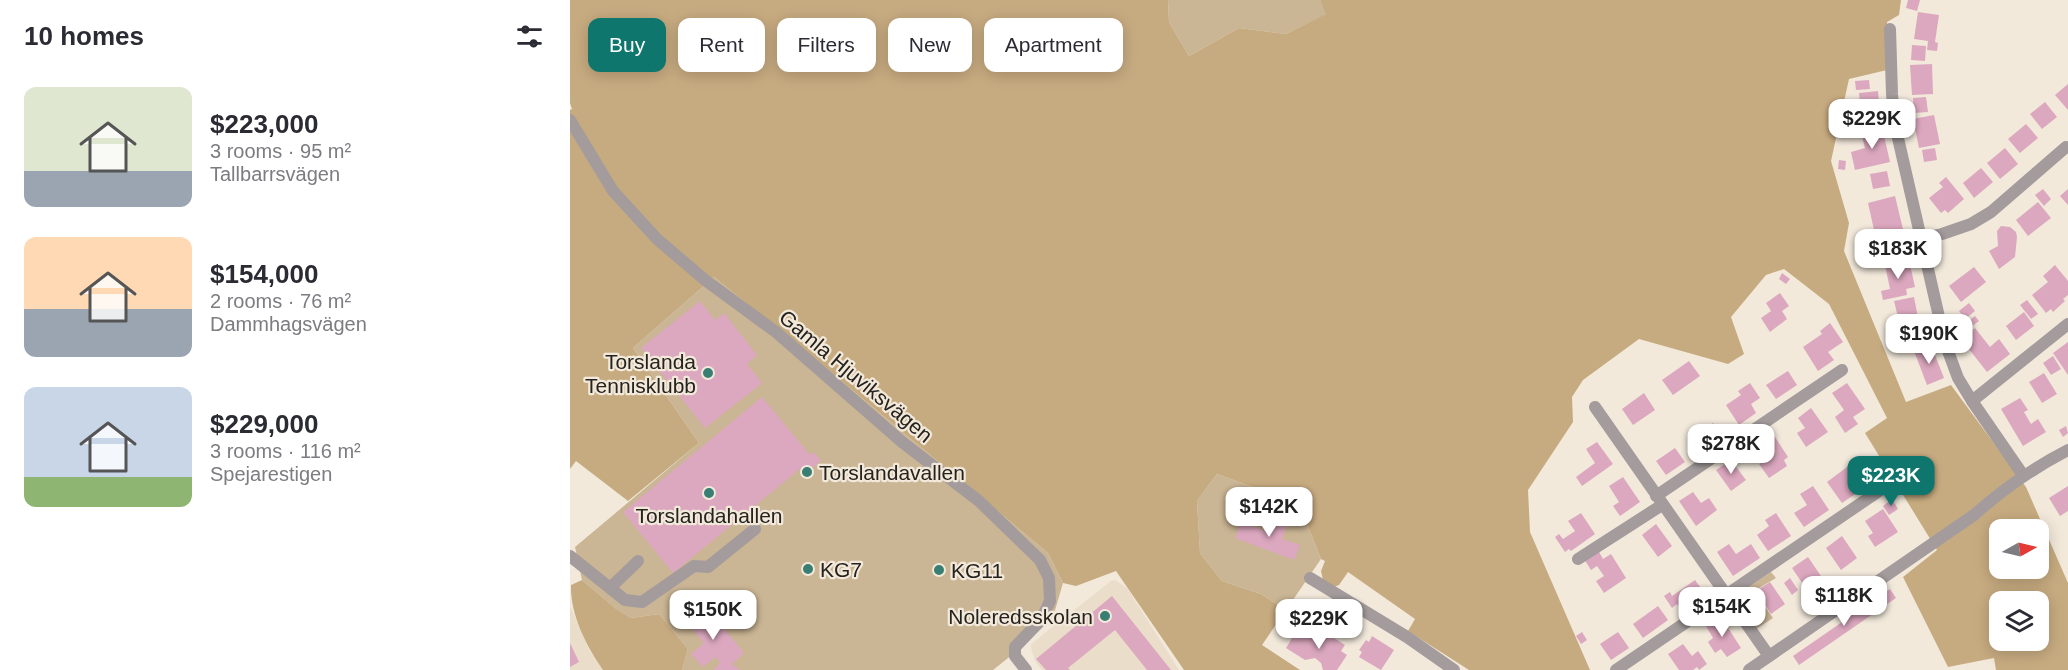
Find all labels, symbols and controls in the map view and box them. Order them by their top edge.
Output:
chip: Buy [588,18,666,72]
chip: Rent [678,18,765,72]
chip: Filters [777,18,876,72]
chip: New [888,18,972,72]
chip: Apartment [984,18,1123,72]
icon: filters [513,20,546,53]
text: 10 homes [24,21,144,51]
pin: $229K [1830,99,1914,150]
text: $229K [1843,107,1901,129]
text: $223,000 [210,109,318,139]
icon: home [72,111,144,183]
text: 3 rooms · 95 m² [210,140,351,162]
text: Tallbarrsvägen [210,163,340,185]
pin: $183K [1856,229,1940,280]
text: $183K [1869,237,1927,259]
text: $154,000 [210,259,318,289]
icon: home [72,261,144,333]
text: 2 rooms · 76 m² [210,290,351,312]
street label: Gamla Hjuviksvägen [775,305,937,447]
text: Dammhagsvägen [210,313,367,335]
pin: $190K [1887,314,1971,365]
text: $190K [1900,322,1958,344]
place label: Torslanda Tennisklubb [585,350,696,397]
marker: Torslanda Tennisklubb [701,366,715,380]
text: $229,000 [210,409,318,439]
icon: home [72,411,144,483]
pin: $278K [1689,424,1773,475]
text: $278K [1702,432,1760,454]
text: 3 rooms · 116 m² [210,440,361,462]
pin: $223K [1849,456,1933,507]
place label: Torslandavallen [819,461,965,484]
text: Spejarestigen [210,463,332,485]
text: $223K [1862,464,1920,486]
marker: Torslandavallen [800,465,814,479]
marker: Torslandahallen [702,486,716,500]
pin: $142K [1227,487,1311,538]
text: $142K [1240,495,1298,517]
place label: Torslandahallen [635,504,783,527]
north arrow [1989,519,2049,579]
map controls [1989,519,2049,651]
place label: KG7 [820,558,862,581]
place label: KG11 [951,559,1003,582]
marker: KG7 [801,562,815,576]
marker: KG11 [932,563,946,577]
pin: $118K [1802,576,1886,627]
text: $118K [1815,584,1873,606]
pin: $154K [1680,587,1764,638]
pin: $150K [671,590,755,641]
button: layers [1989,591,2049,651]
text: $154K [1693,595,1751,617]
text: $150K [684,598,742,620]
pin: $229K [1277,599,1361,650]
place label: Noleredsskolan [948,605,1093,628]
text: $229K [1290,607,1348,629]
marker: Noleredsskolan [1098,609,1112,623]

